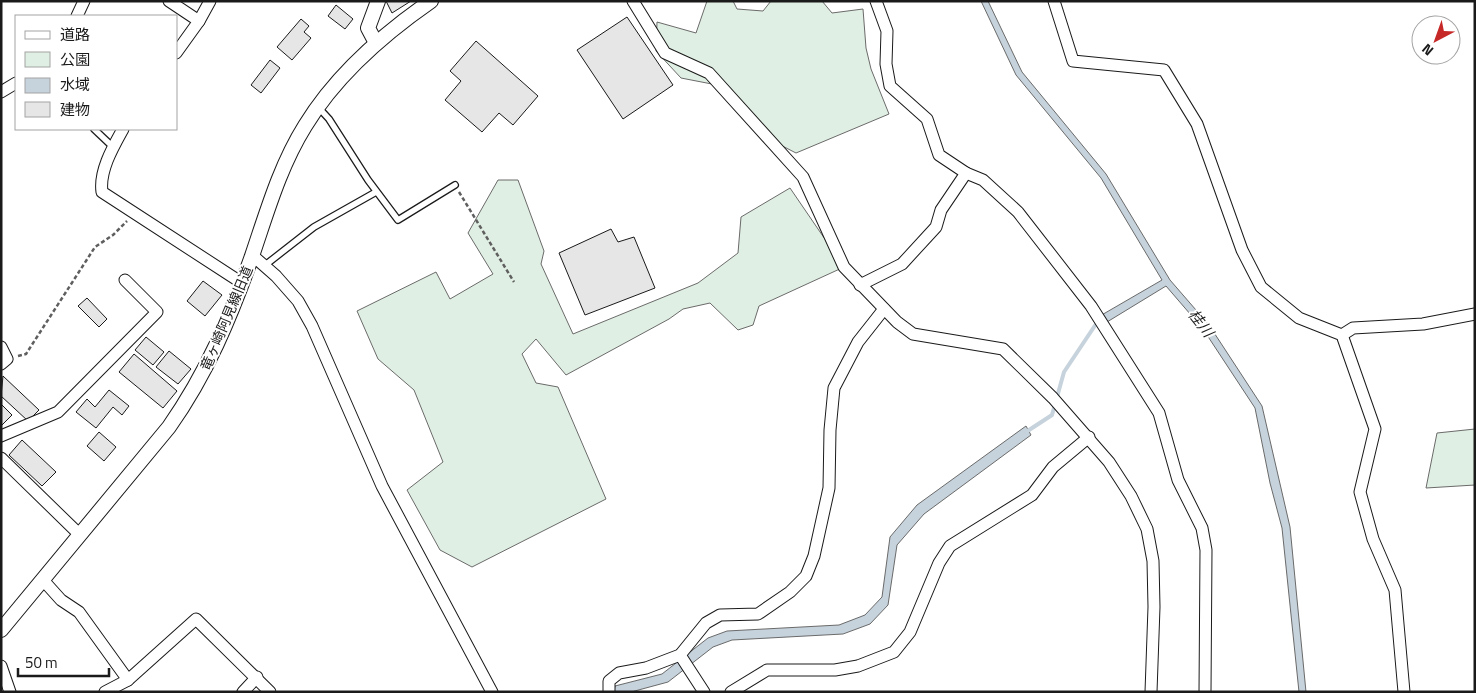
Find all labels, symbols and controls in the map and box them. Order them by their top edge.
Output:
legend [15,15,178,130]
north arrow [1411,15,1461,65]
text: 道路 [60,23,90,46]
text: N [1417,39,1438,61]
text: 公園 [60,48,90,71]
text: 水域 [60,73,90,96]
text: 建物 [60,98,90,121]
street label: 竜ヶ崎阿見線旧道 [194,262,258,374]
water label: 桂川 [1183,304,1221,343]
scale bar [18,646,109,678]
text: 50 m [25,651,58,674]

